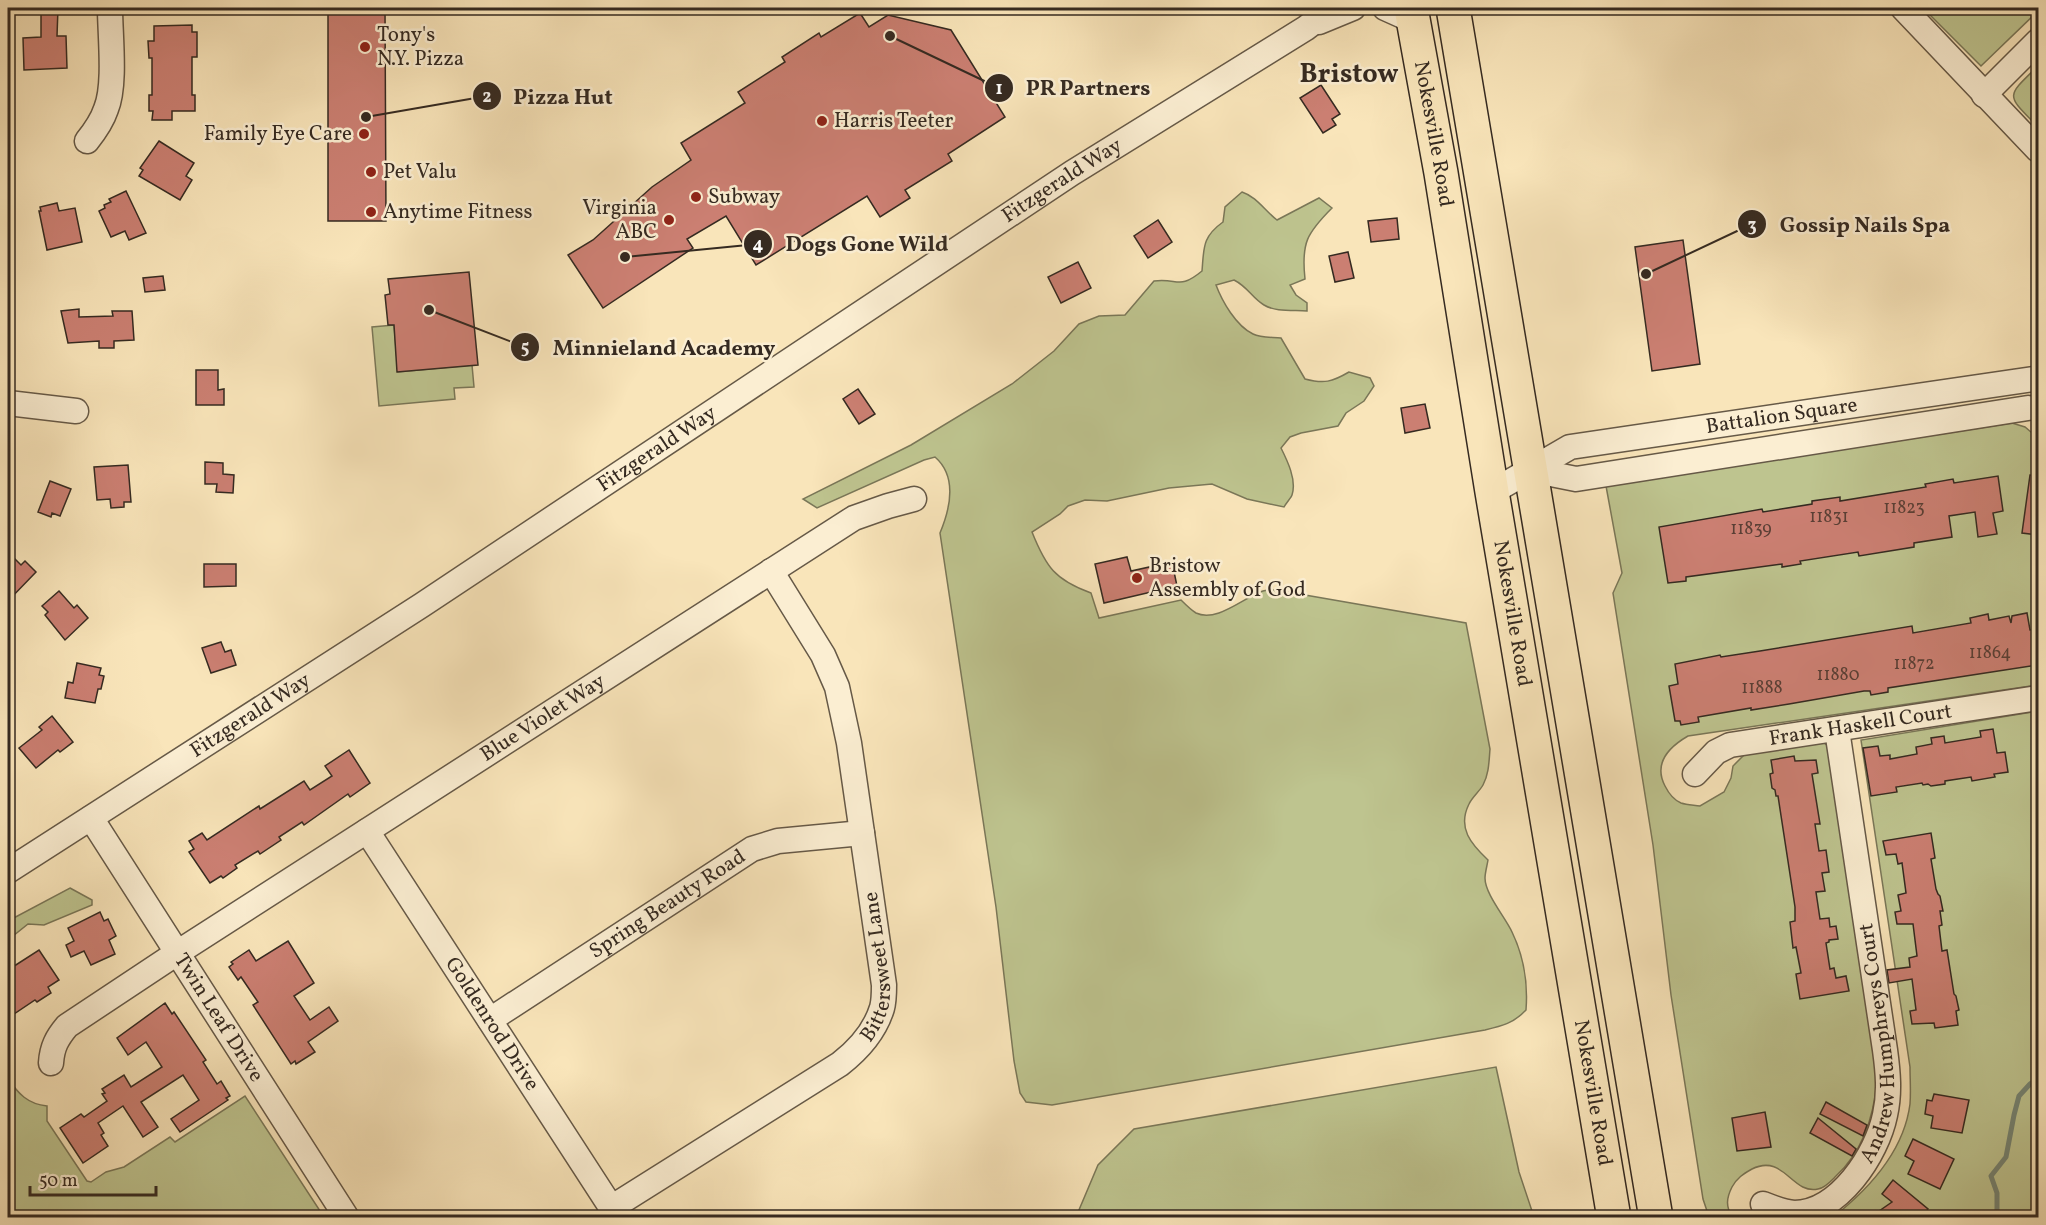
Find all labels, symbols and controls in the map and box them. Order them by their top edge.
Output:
place label: Tony's N.Y. Pizza [377,21,464,74]
marker: Tony's N.Y. Pizza [358,40,372,54]
district label: Bristow [1300,56,1398,94]
street label: Nokesville Road [1406,59,1461,209]
callout: PR Partners [984,68,1163,108]
text: PR Partners [1026,74,1150,105]
callout: Pizza Hut [472,76,625,116]
text: 1 [995,77,1003,102]
text: Pizza Hut [513,83,613,114]
text: 2 [482,85,492,110]
place label: Harris Teeter [834,107,954,136]
marker: Harris Teeter [815,114,829,128]
place label: Family Eye Care [204,120,352,149]
marker: Family Eye Care [357,127,371,141]
street label: Fitzgerald Way [996,131,1128,230]
place label: Pet Valu [383,158,457,187]
marker: Pet Valu [364,165,378,179]
place label: Subway [708,183,781,212]
marker: Subway [689,190,703,204]
place label: Virginia ABC [582,194,657,247]
place label: Anytime Fitness [383,198,533,227]
callout: Gossip Nails Spa [1737,204,1962,244]
marker: Anytime Fitness [364,205,378,219]
text: Gossip Nails Spa [1780,211,1950,242]
marker: Virginia ABC [662,213,676,227]
text: 3 [1747,214,1757,239]
callout: Dogs Gone Wild [743,224,960,264]
text: Dogs Gone Wild [786,230,948,261]
text: 4 [753,233,764,258]
callout: Minnieland Academy [510,327,787,367]
text: Minnieland Academy [553,334,776,365]
text: 5 [521,336,529,361]
street label: Battalion Square [1704,390,1859,441]
street label: Fitzgerald Way [591,398,723,499]
house number: 11823 [1883,496,1925,521]
house number: 11831 [1809,505,1849,530]
house number: 11839 [1730,517,1772,542]
street label: Nokesville Road [1486,538,1539,689]
place label: Bristow Assembly of God [1149,552,1306,605]
marker: Bristow Assembly of God [1130,571,1144,585]
house number: 11864 [1969,641,2011,666]
house number: 11872 [1893,652,1935,677]
house number: 11880 [1816,663,1860,688]
street label: Fitzgerald Way [184,666,317,765]
street label: Blue Violet Way [475,667,612,769]
house number: 11888 [1741,676,1783,701]
street label: Frank Haskell Court [1767,697,1954,753]
street label: Spring Beauty Road [584,842,751,966]
street label: Bittersweet Lane [853,890,899,1048]
street label: Andrew Humphreys Court [1852,921,1903,1169]
street label: Twin Leaf Drive [167,948,271,1088]
street label: Goldenrod Drive [438,951,546,1097]
street label: Nokesville Road [1566,1018,1620,1168]
scale bar [30,1159,156,1197]
text: 50 m [39,1169,78,1194]

